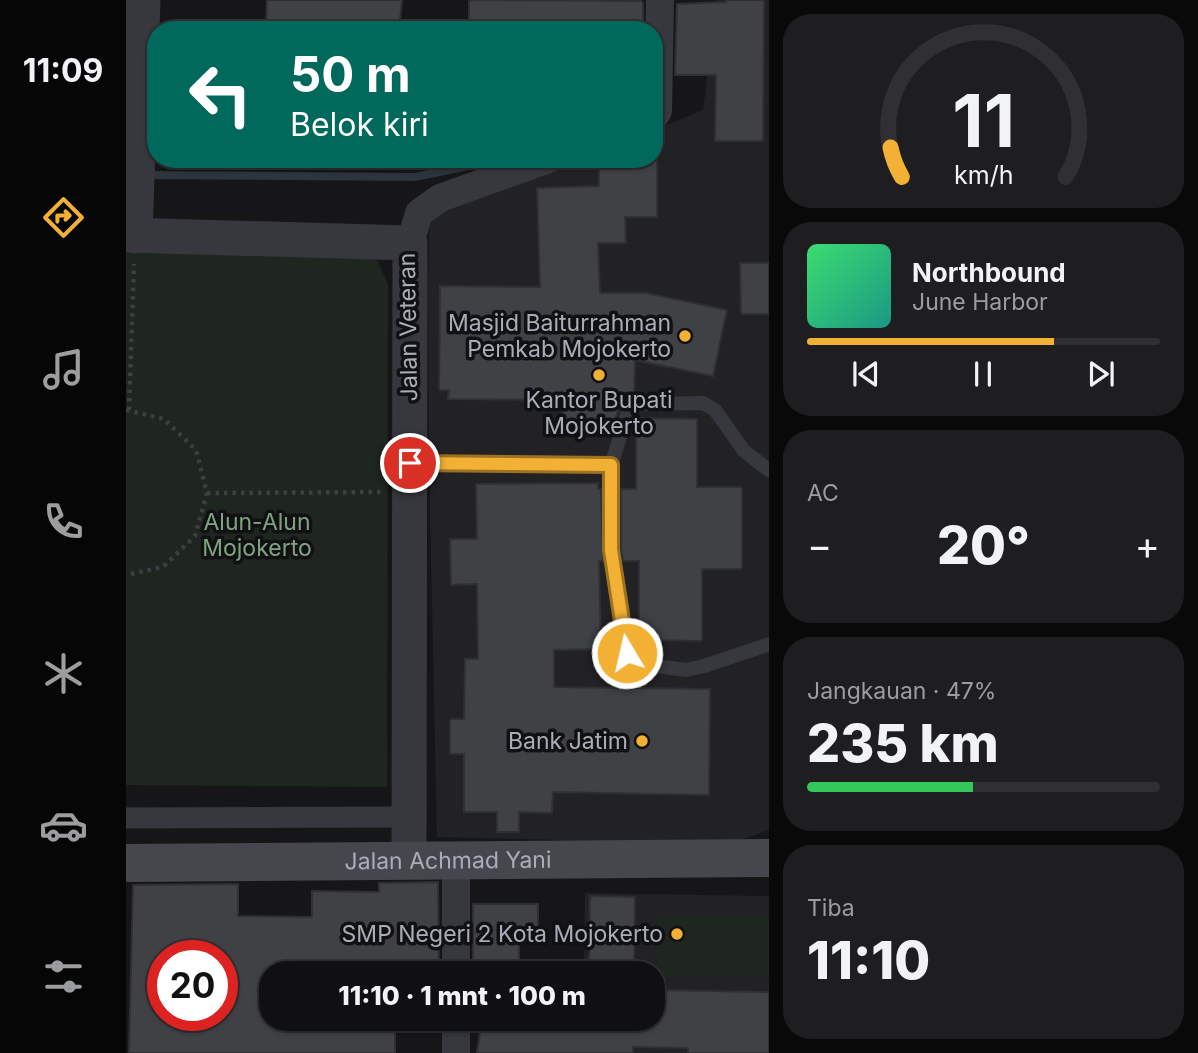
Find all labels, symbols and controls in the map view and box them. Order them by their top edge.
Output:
text: 50 m [290,45,411,104]
icon: left [175,49,266,140]
text: 11:09 [23,51,103,90]
text: 11 [952,76,1015,165]
text: Belok kiri [290,105,429,144]
text: km/h [954,160,1013,190]
icon: directions [39,193,88,242]
street label: Jalan Veteran [393,252,423,402]
text: Northbound [912,257,1066,288]
text: June Harbor [912,288,1048,316]
place label: Masjid Baiturrahman Pemkab Mojokerto [448,309,671,363]
marker: Masjid Baiturrahman Pemkab Mojokerto [677,328,693,344]
icon: music [39,345,88,394]
icon: previous [847,355,885,393]
icon: pause [964,355,1002,393]
icon: next [1082,355,1120,393]
marker: Kantor Bupati Mojokerto [591,367,607,383]
place label: Kantor Bupati Mojokerto [525,386,673,440]
pin [380,433,440,493]
icon: arrive [391,444,429,482]
text: AC [807,479,839,507]
icon: phone [39,497,88,546]
park label: Alun-Alun Mojokerto [202,508,312,562]
text: 20° [937,514,1030,577]
text: − [807,522,832,568]
text: + [1135,522,1160,568]
position arrow [590,616,664,690]
icon: climate [39,649,88,698]
text: Jangkauan · 47% [807,677,996,705]
text: 235 km [807,712,999,775]
place label: Bank Jatim [508,727,628,755]
marker: Bank Jatim [634,733,650,749]
icon: car [39,801,88,850]
street label: Jalan Achmad Yani [344,846,552,875]
text: Tiba [807,894,855,922]
place label: SMP Negeri 2 Kota Mojokerto [342,920,663,948]
marker: SMP Negeri 2 Kota Mojokerto [669,926,685,942]
text: 11:10 [807,929,930,992]
speed limit sign: 20 [147,940,238,1031]
icon: filters [39,952,88,1001]
text: 11:10 · 1 mnt · 100 m [338,980,586,1011]

